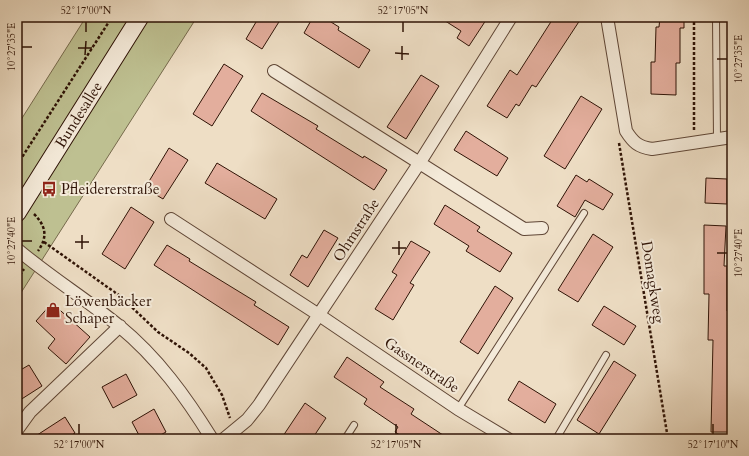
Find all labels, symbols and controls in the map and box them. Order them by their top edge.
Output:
text: 52°17'00"N [61,4,112,18]
text: 52°17'05"N [378,4,429,18]
text: 10°27'35"E [5,23,19,71]
text: 10°27'35"E [732,35,746,83]
street label: Bundesallee [50,78,107,152]
place label: Pfleidererstraße [61,179,160,199]
bus stop icon: Pfleidererstraße [40,180,58,198]
street label: Ohmstraße [328,194,384,265]
text: 10°27'40"E [5,217,19,265]
text: 10°27'40"E [732,229,746,277]
street label: Domagkweg [637,239,669,325]
place label: Löwenbäcker Schaper [65,291,152,328]
shop icon: Löwenbäcker Schaper [44,301,62,319]
street label: Gassnerstraße [380,332,464,398]
text: 52°17'00"N [54,438,105,452]
text: 52°17'05"N [371,438,422,452]
text: 52°17'10"N [688,438,739,452]

